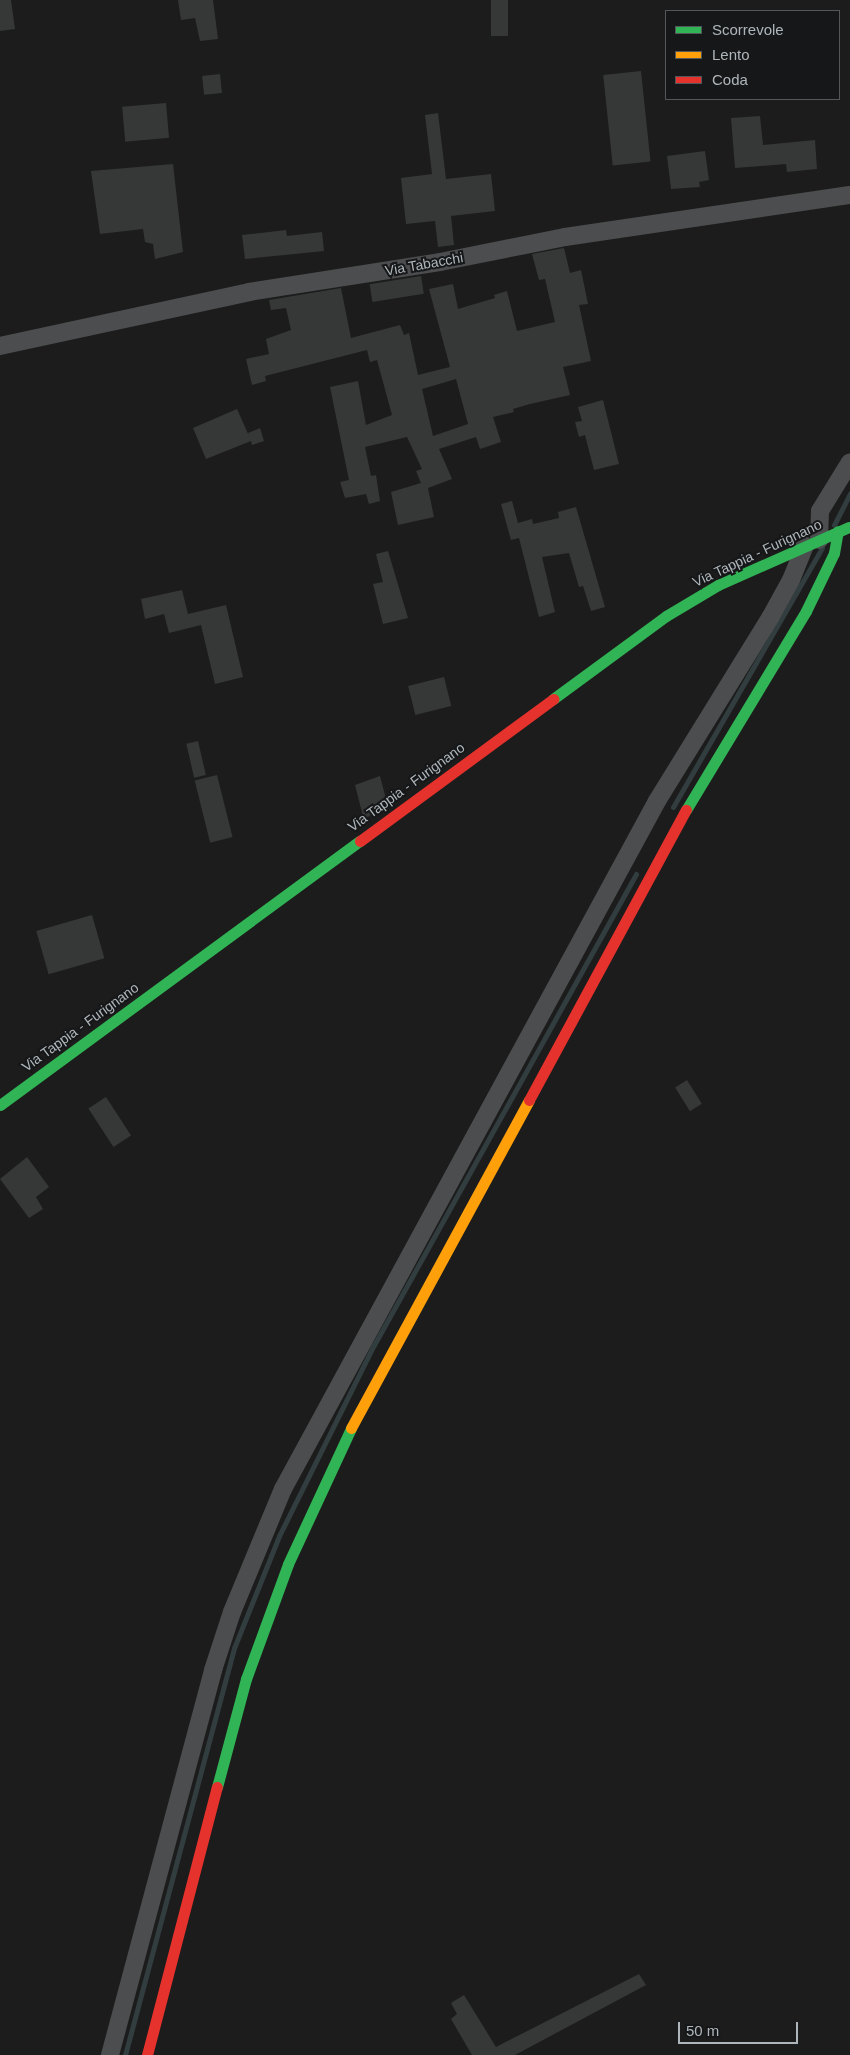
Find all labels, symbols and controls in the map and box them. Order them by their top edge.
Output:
legend [665,10,840,100]
text: Scorrevole [712,21,784,38]
text: Lento [712,46,750,63]
text: Coda [712,71,748,88]
street label: Via Tabacchi [384,249,464,279]
street label: Via Tappia - Furignano [690,516,824,590]
street label: Via Tappia - Furignano [344,739,468,835]
street label: Via Tappia - Furignano [18,979,142,1075]
scale bar [680,2012,800,2044]
text: 50 m [686,2022,719,2039]

